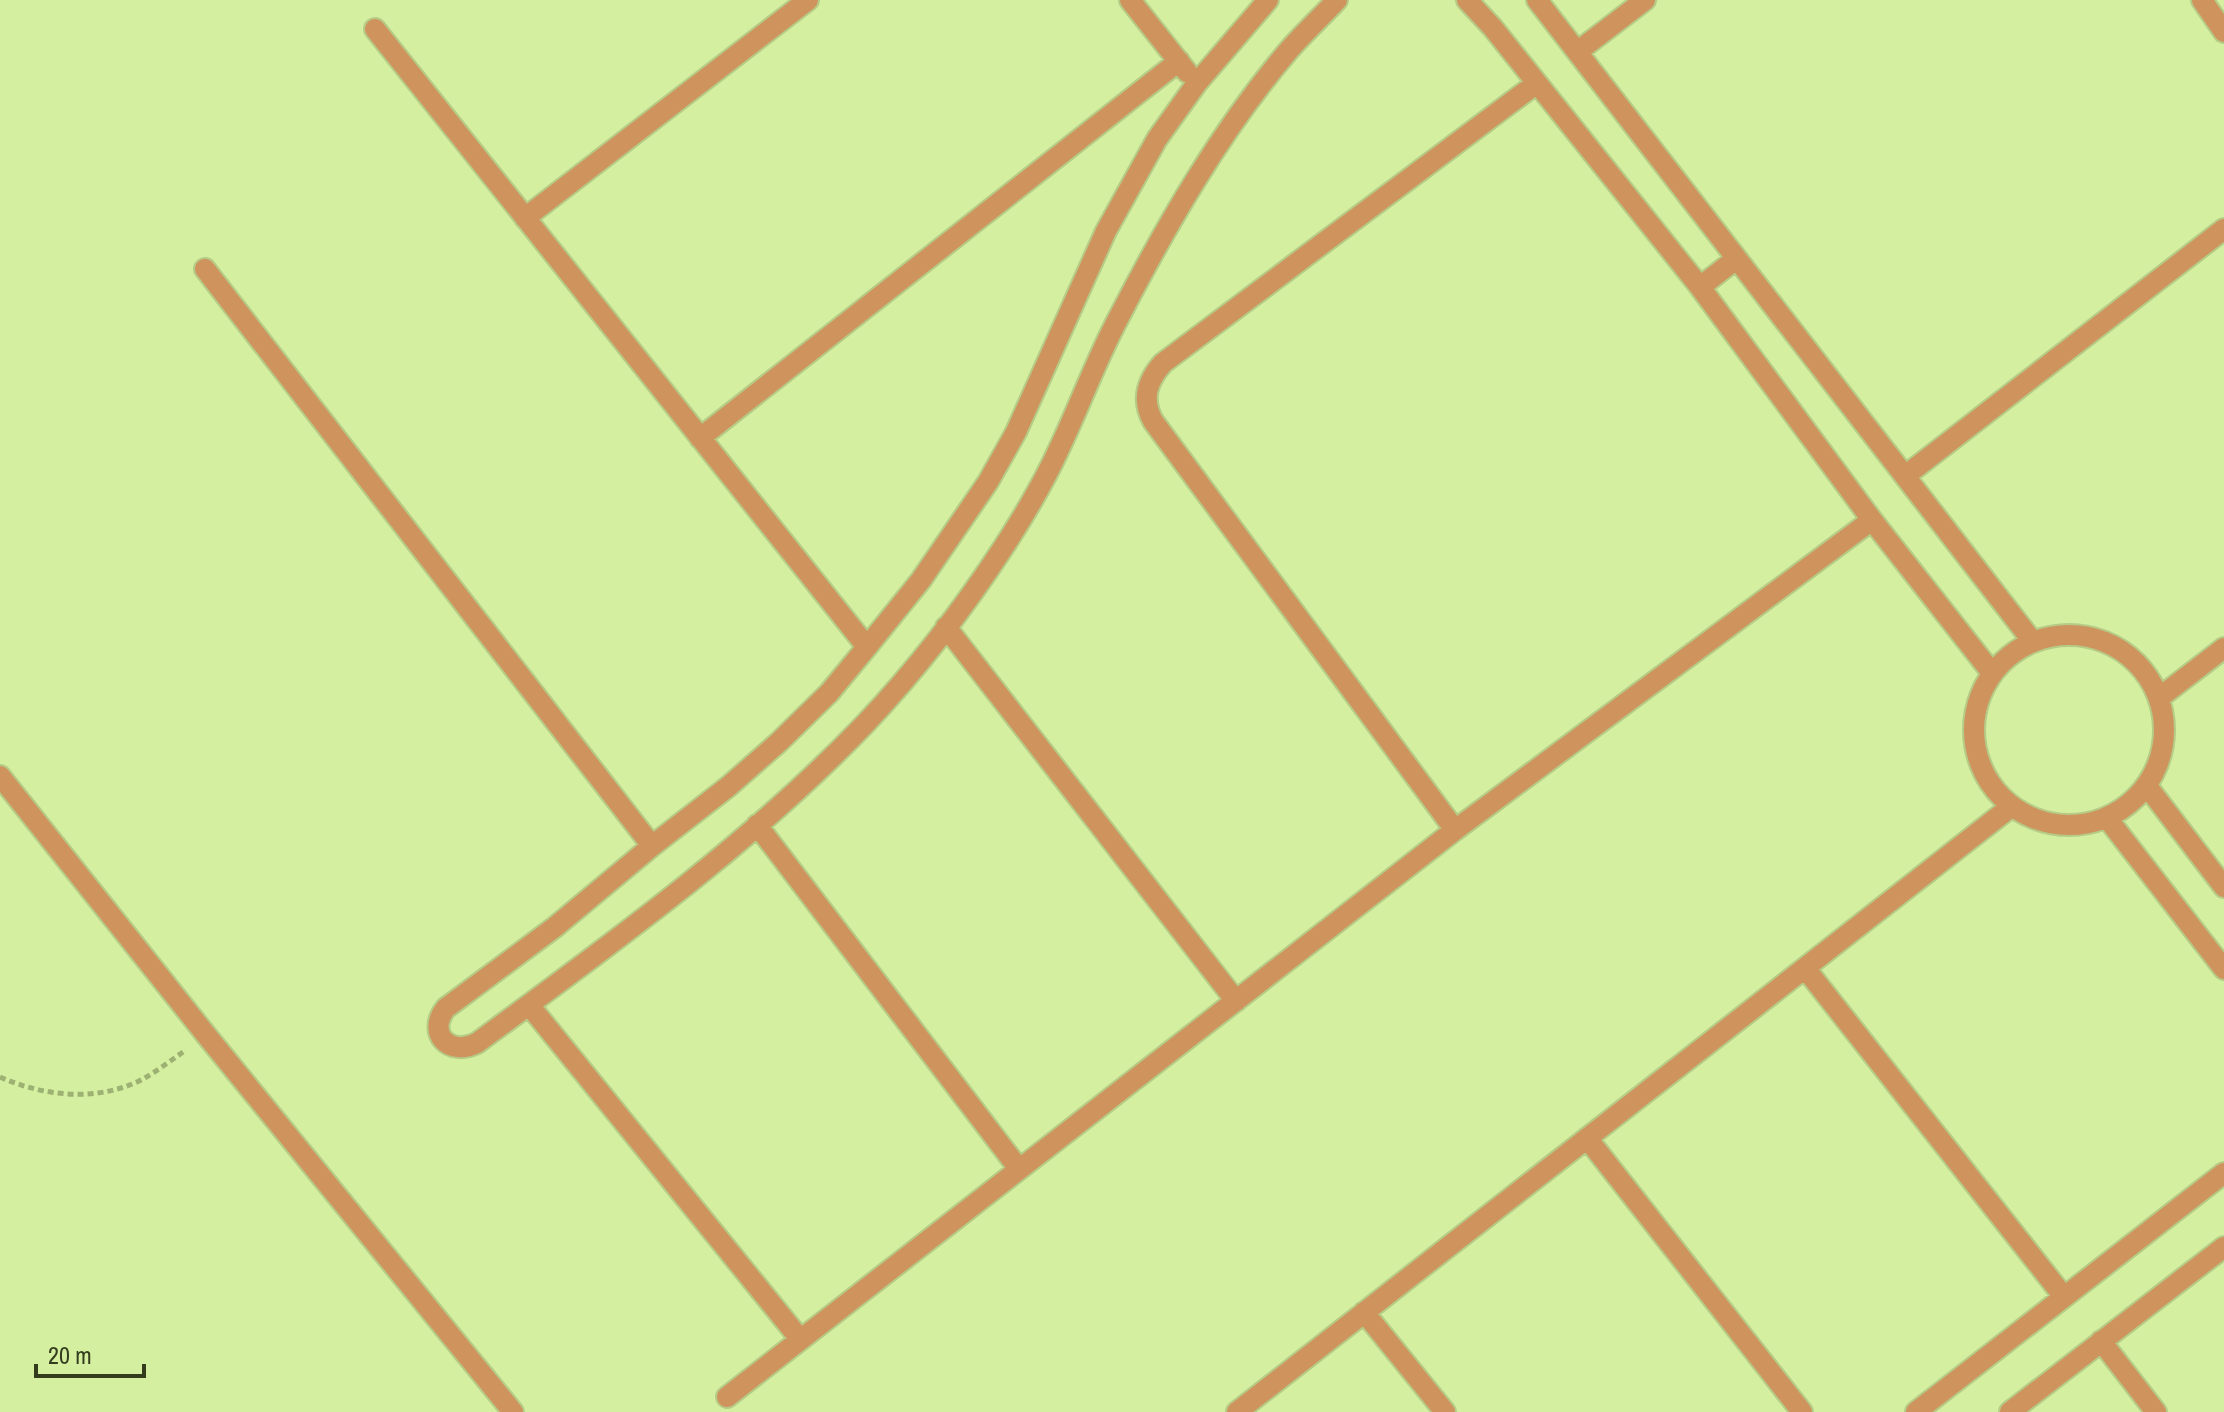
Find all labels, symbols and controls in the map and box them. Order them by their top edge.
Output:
scale bar [36,1328,144,1378]
text: 20 m [48,1339,92,1371]

